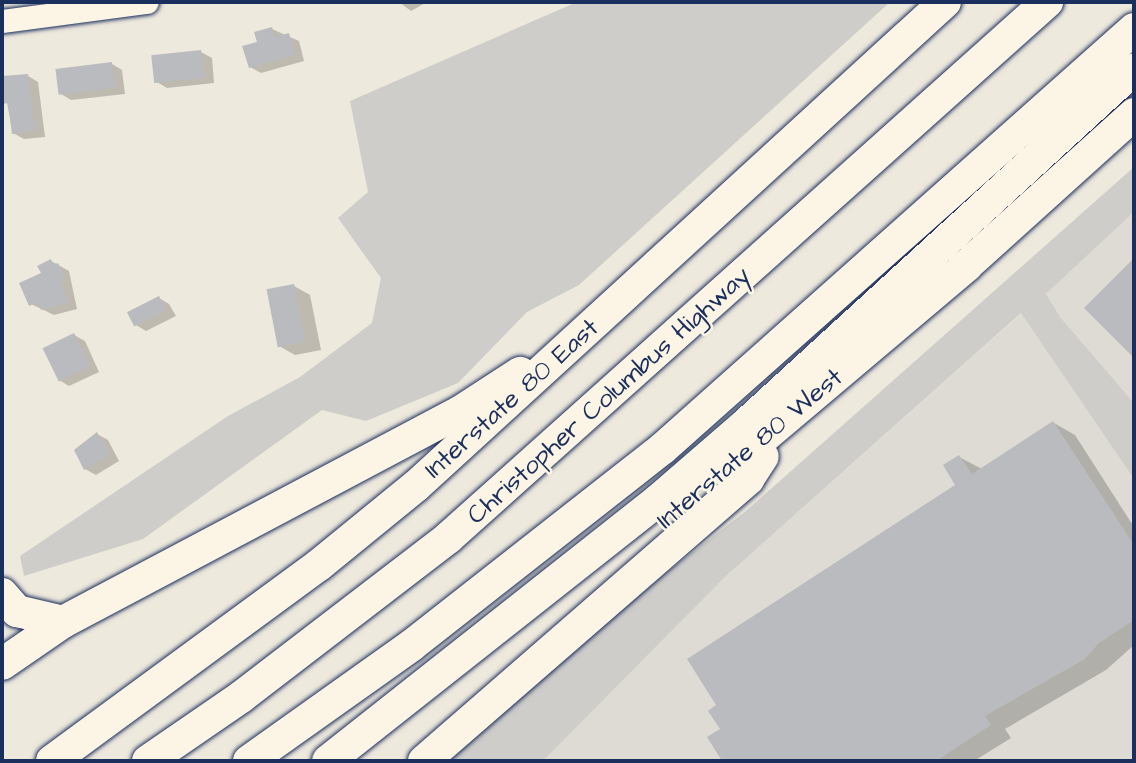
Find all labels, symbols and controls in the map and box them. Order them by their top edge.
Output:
street label: Christopher Columbus Highway [461,261,757,531]
street label: Interstate 80 East [419,313,605,485]
street label: Interstate 80 West [651,362,849,536]

